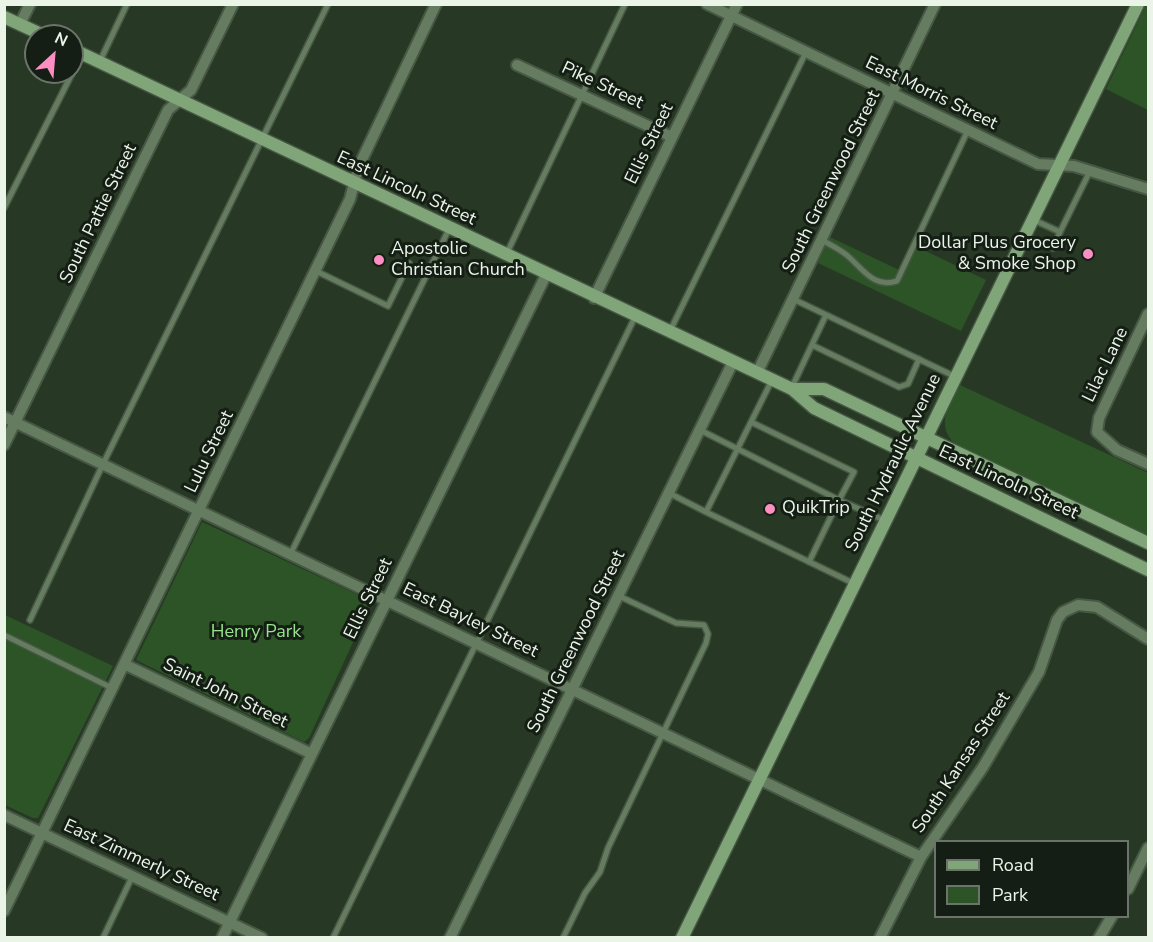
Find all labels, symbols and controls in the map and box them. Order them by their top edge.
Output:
north arrow [24,24,84,84]
text: N [51,27,71,52]
street label: East Morris Street [861,53,1001,135]
street label: Pike Street [558,58,646,114]
street label: South Greenwood Street [778,87,886,277]
street label: Ellis Street [621,100,679,188]
street label: South Pattie Street [56,141,142,287]
street label: East Lincoln Street [333,147,479,231]
place label: Dollar Plus Grocery & Smoke Shop [918,233,1076,276]
place label: Apostolic Christian Church [391,239,525,282]
marker: Dollar Plus Grocery & Smoke Shop [1081,247,1095,261]
marker: Apostolic Christian Church [372,253,386,267]
street label: Lilac Lane [1079,324,1133,406]
street label: South Hydraulic Avenue [841,370,947,556]
street label: Lulu Street [181,407,239,497]
street label: East Lincoln Street [935,441,1081,525]
place label: QuikTrip [782,498,850,520]
marker: QuikTrip [763,502,777,516]
street label: South Greenwood Street [523,547,631,737]
street label: Ellis Street [340,555,398,643]
street label: East Bayley Street [399,579,541,663]
park label: Henry Park [211,622,301,644]
street label: Saint John Street [159,654,291,734]
street label: South Kansas Street [908,688,1016,838]
street label: East Zimmerly Street [60,815,222,907]
legend [934,840,1129,918]
text: Road [992,853,1034,877]
text: Park [992,883,1028,907]

